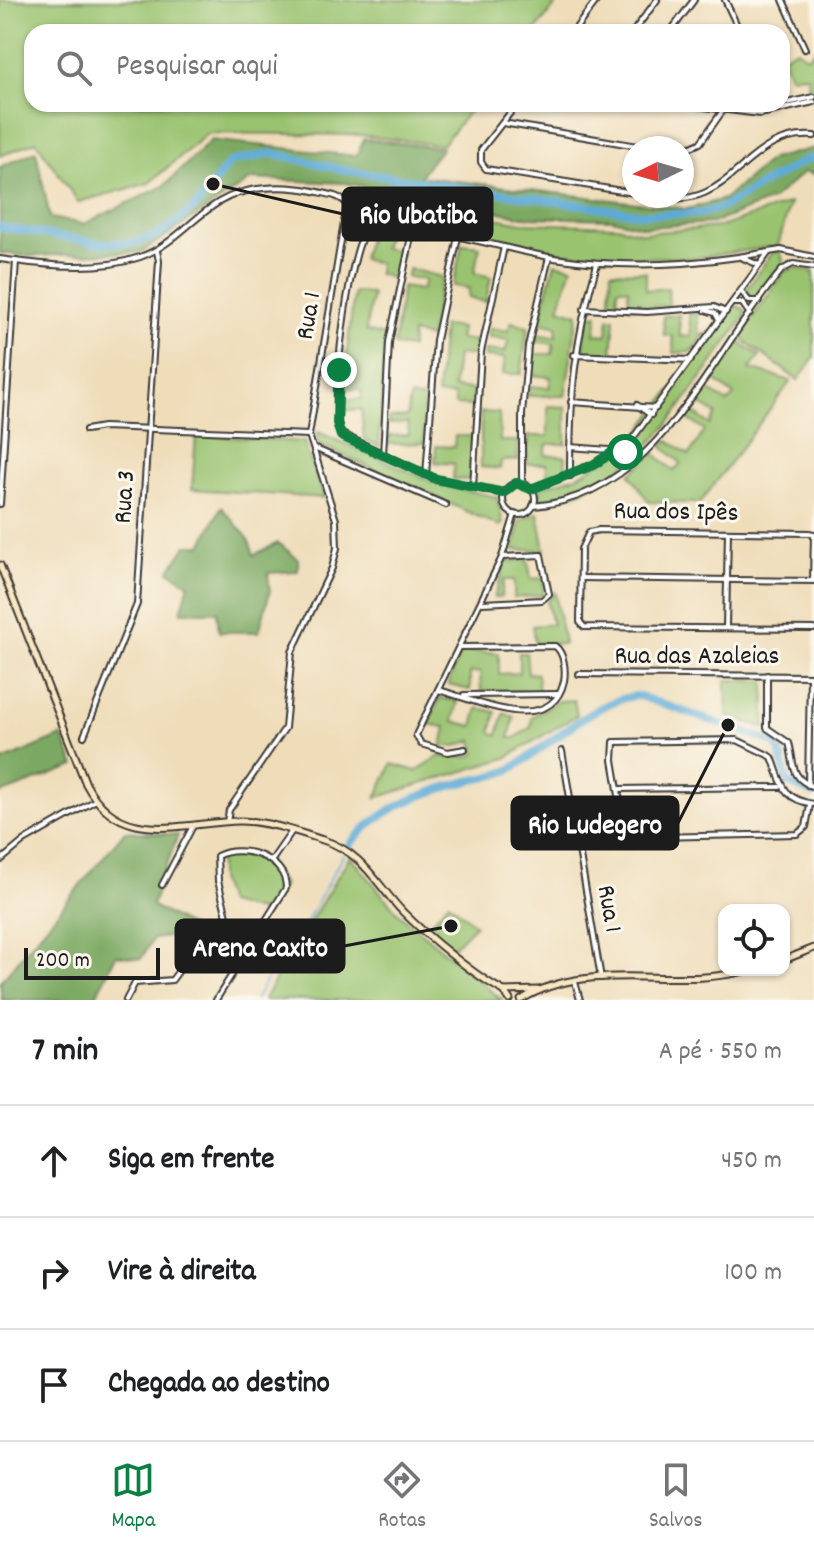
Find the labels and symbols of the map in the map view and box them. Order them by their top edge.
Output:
north arrow [622,136,694,208]
callout: Rio Ubatiba [343,188,492,240]
text: Rio Ubatiba [359,198,477,238]
street label: Rua 1 [288,289,332,343]
route end [321,352,357,388]
route start [607,434,643,470]
street label: Rua 3 [106,469,146,525]
street label: Rua dos Ipês [613,493,739,533]
street label: Rua das Azaleias [614,639,780,676]
callout: Rio Ludegero [512,797,678,849]
text: Rio Ludegero [528,808,662,848]
street label: Rua 1 [586,882,630,936]
callout: Arena Caxito [176,920,344,972]
text: Arena Caxito [192,931,328,971]
scale bar [24,944,160,980]

